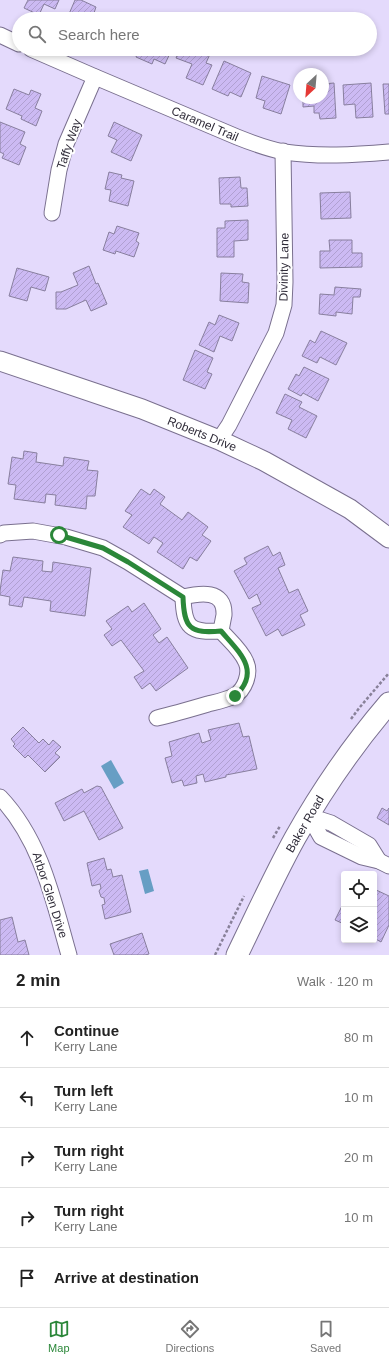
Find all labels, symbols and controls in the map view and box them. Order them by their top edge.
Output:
search box [12,12,377,56]
icon: search [26,23,48,45]
text: Search here [58,26,140,43]
north arrow [293,68,329,104]
street label: Caramel Trail [169,104,241,144]
street label: Taffy Way [54,117,84,171]
street label: Divinity Lane [276,232,292,301]
street label: Roberts Drive [165,414,239,454]
route start [50,526,68,544]
route end [226,687,244,705]
street label: Baker Road [283,793,327,855]
street label: Arbor Glen Drive [30,850,71,940]
map controls [341,871,377,943]
button: locate [341,871,377,907]
button: layers [341,907,377,943]
text: 2 min [16,971,60,990]
text: Walk · 120 m [297,974,373,989]
text: Continue [54,1022,119,1039]
icon: ahead [16,1027,38,1049]
text: 80 m [344,1030,373,1045]
text: Kerry Lane [54,1039,118,1054]
text: Turn left [54,1082,113,1099]
icon: left [16,1087,38,1109]
text: 10 m [344,1090,373,1105]
text: Kerry Lane [54,1099,118,1114]
text: Turn right [54,1142,124,1159]
icon: right [16,1147,38,1169]
text: 20 m [344,1150,373,1165]
text: Kerry Lane [54,1159,118,1174]
text: Turn right [54,1202,124,1219]
icon: right [16,1207,38,1229]
text: 10 m [344,1210,373,1225]
text: Kerry Lane [54,1219,118,1234]
icon: arrive [16,1267,38,1289]
text: Arrive at destination [54,1269,199,1286]
tab: Map [48,1318,70,1354]
tab: Directions [165,1318,214,1354]
tab: Saved [310,1318,341,1354]

